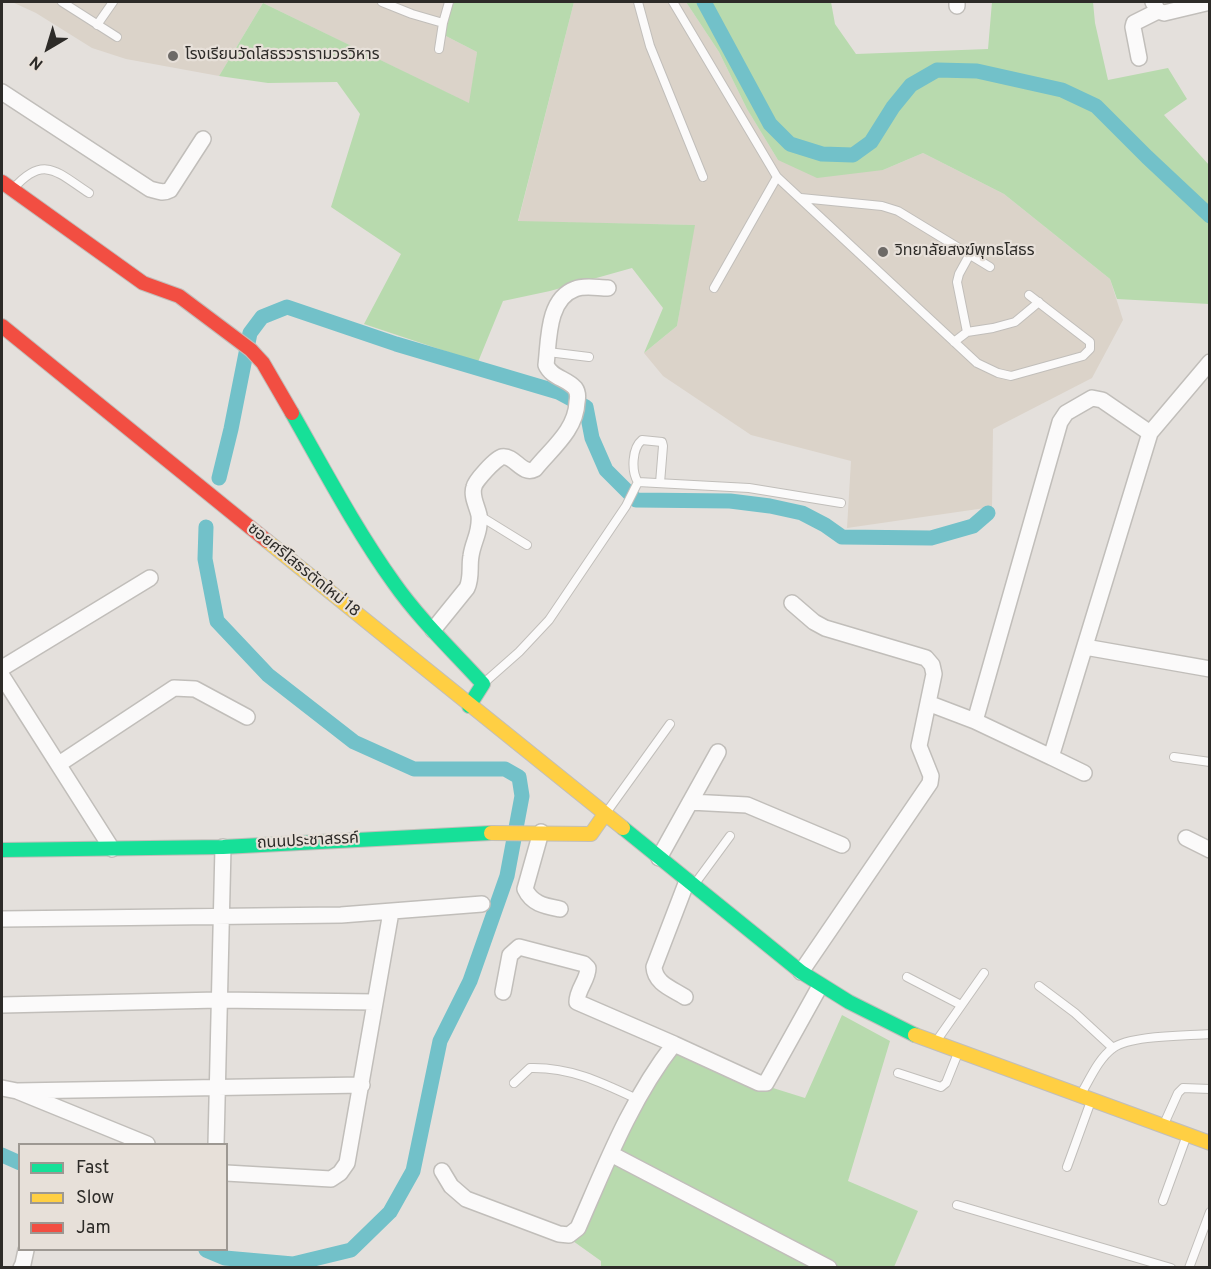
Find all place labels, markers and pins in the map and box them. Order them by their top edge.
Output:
place label: โรงเรียนวัดโสธรวรารามวรวิหาร [185,46,380,66]
marker: โรงเรียนวัดโสธรวรารามวรวิหาร [166,49,180,63]
place label: วิทยาลัยสงฆ์พุทธโสธร [895,242,1035,262]
marker: วิทยาลัยสงฆ์พุทธโสธร [876,245,890,259]

